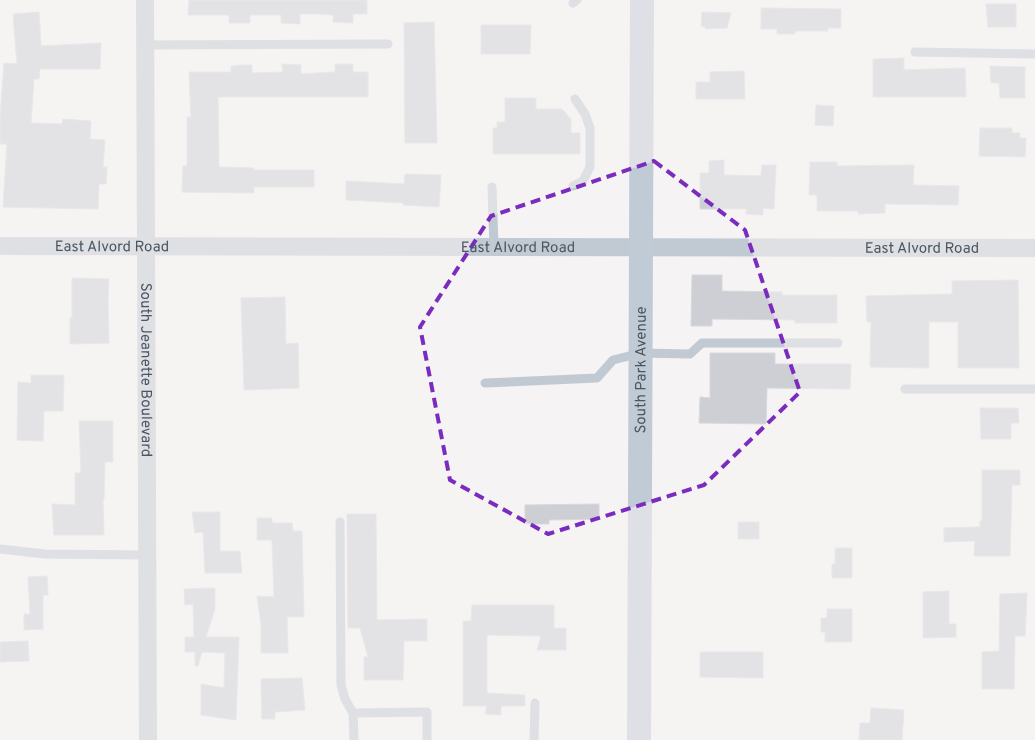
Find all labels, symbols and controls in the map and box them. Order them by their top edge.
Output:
street label: East Alvord Road [55,238,169,257]
street label: East Alvord Road [461,239,575,258]
street label: East Alvord Road [865,240,979,259]
street label: South Jeanette Boulevard [135,283,155,457]
street label: South Park Avenue [632,306,652,434]

